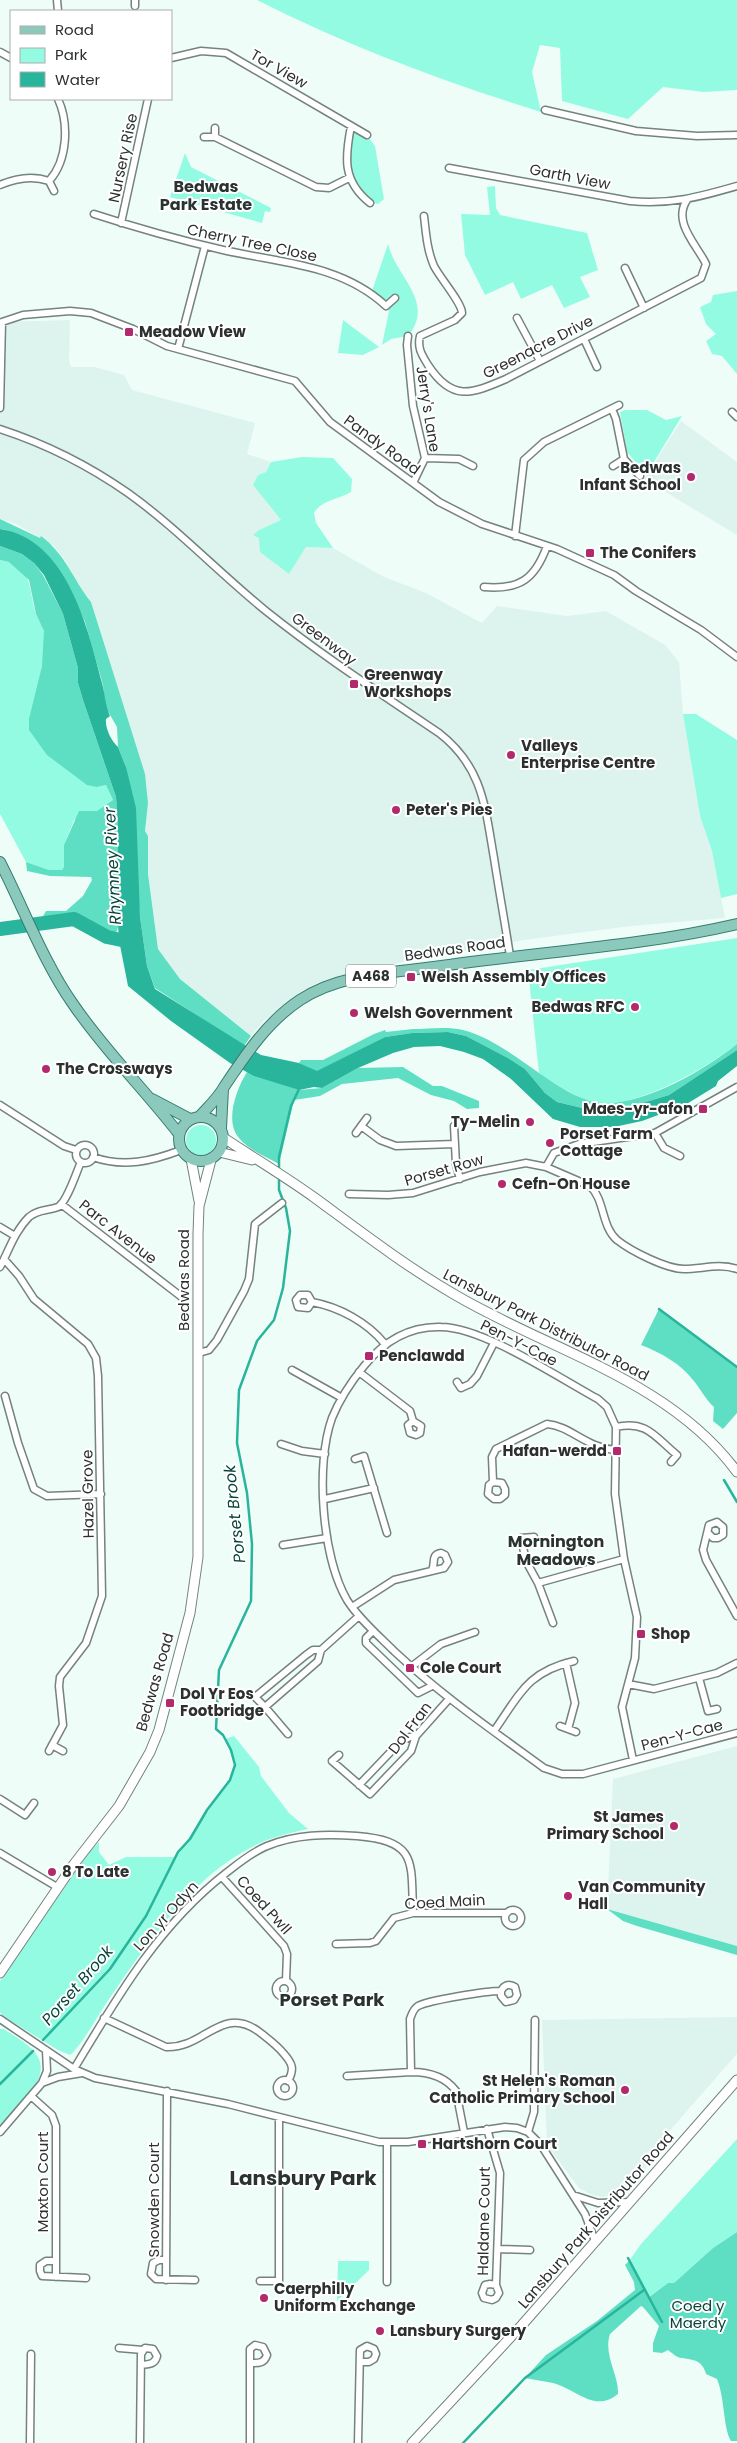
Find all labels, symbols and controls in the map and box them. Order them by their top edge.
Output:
legend [10,10,172,100]
text: Road [55,19,94,40]
text: Park [55,44,87,65]
street label: Tor View [247,44,312,94]
text: Water [55,69,101,90]
street label: Nursery Rise [103,111,142,205]
street label: Garth View [528,158,613,195]
district label: Bedwas Park Estate [160,175,252,216]
street label: Cherry Tree Close [185,218,319,267]
street label: Greenacre Drive [479,310,597,383]
place label: Meadow View [139,321,246,342]
marker: Meadow View [123,326,135,338]
street label: Jerry's Lane [411,364,446,453]
street label: Pandy Road [340,410,425,480]
place label: Bedwas Infant School [580,457,681,495]
marker: Bedwas Infant School [685,471,697,483]
place label: The Conifers [600,542,696,563]
marker: The Conifers [584,547,596,559]
street label: Greenway [287,607,362,670]
place label: Greenway Workshops [364,664,452,702]
marker: Greenway Workshops [348,678,360,690]
place label: Valleys Enterprise Centre [521,735,655,773]
marker: Valleys Enterprise Centre [505,749,517,761]
place label: Peter's Pies [406,799,493,820]
marker: Peter's Pies [390,804,402,816]
water label: Rhymney River [98,805,127,925]
street label: Bedwas Road [403,931,507,966]
road number: A468 [346,964,396,988]
place label: Welsh Assembly Offices [421,966,606,987]
marker: Welsh Assembly Offices [405,971,417,983]
place label: Bedwas RFC [532,996,625,1017]
marker: Bedwas RFC [629,1001,641,1013]
place label: Welsh Government [364,1002,513,1023]
marker: Welsh Government [348,1007,360,1019]
place label: The Crossways [56,1058,173,1079]
marker: The Crossways [40,1063,52,1075]
place label: Maes-yr-afon [583,1098,693,1119]
marker: Maes-yr-afon [697,1103,709,1115]
place label: Ty-Melin [451,1111,520,1132]
marker: Ty-Melin [524,1116,536,1128]
place label: Porset Farm Cottage [560,1123,653,1161]
marker: Porset Farm Cottage [544,1137,556,1149]
street label: Porset Row [402,1148,487,1191]
place label: Cefn-On House [512,1173,630,1194]
marker: Cefn-On House [496,1178,508,1190]
street label: Parc Avenue [75,1194,162,1269]
street label: Bedwas Road [173,1229,194,1331]
street label: Lansbury Park Distributor Road [440,1263,653,1386]
street label: Pen-Y-Cae [477,1314,561,1371]
place label: Penclawdd [379,1345,465,1366]
marker: Penclawdd [363,1350,375,1362]
place label: Hafan-werdd [502,1440,607,1461]
marker: Hafan-werdd [611,1445,623,1457]
street label: Hazel Grove [76,1449,99,1539]
water label: Porset Brook [218,1463,251,1564]
district label: Mornington Meadows [508,1530,604,1571]
place label: Shop [651,1623,690,1644]
marker: Shop [635,1628,647,1640]
street label: Bedwas Road [130,1630,179,1734]
place label: Cole Court [420,1657,501,1678]
marker: Cole Court [404,1662,416,1674]
place label: Dol Yr Eos Footbridge [180,1683,264,1721]
marker: Dol Yr Eos Footbridge [164,1697,176,1709]
street label: Dol Fran [383,1697,436,1758]
street label: Pen-Y-Cae [639,1714,725,1756]
place label: St James Primary School [547,1806,664,1844]
marker: St James Primary School [668,1820,680,1832]
place label: 8 To Late [62,1861,129,1882]
marker: 8 To Late [46,1866,58,1878]
street label: Coed Pwll [232,1871,297,1939]
street label: Lon yr Odyn [128,1876,203,1955]
place label: Van Community Hall [578,1876,706,1914]
street label: Coed Main [404,1889,486,1914]
marker: Van Community Hall [562,1890,574,1902]
water label: Porset Brook [36,1940,119,2030]
district label: Porset Park [280,1987,385,2012]
place label: St Helen's Roman Catholic Primary School [429,2070,615,2108]
marker: St Helen's Roman Catholic Primary School [619,2084,631,2096]
street label: Lansbury Park Distributor Road [513,2127,678,2313]
street label: Maxton Court [32,2132,53,2232]
place label: Hartshorn Court [432,2133,557,2154]
marker: Hartshorn Court [416,2138,428,2150]
street label: Snowden Court [143,2142,164,2258]
district label: Lansbury Park [229,2164,377,2192]
street label: Haldane Court [472,2166,495,2276]
place label: Caerphilly Uniform Exchange [274,2278,415,2316]
marker: Caerphilly Uniform Exchange [258,2292,270,2304]
park label: Coed y Maerdy [670,2295,727,2333]
place label: Lansbury Surgery [390,2320,527,2341]
marker: Lansbury Surgery [374,2325,386,2337]

